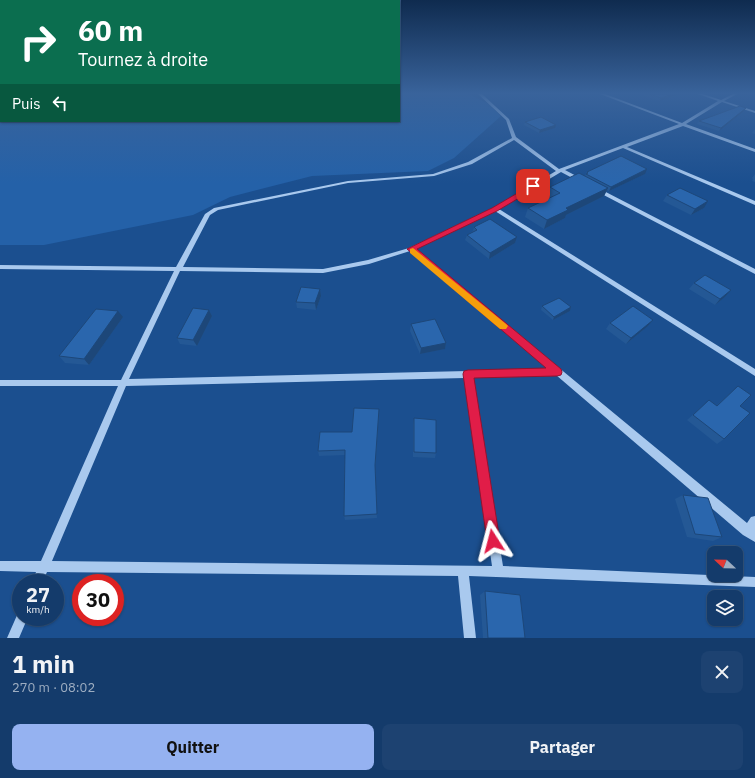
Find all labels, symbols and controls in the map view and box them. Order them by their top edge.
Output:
text: 60 m [78,12,143,49]
icon: right [12,16,64,68]
text: Tournez à droite [78,48,208,71]
icon: left [49,92,71,114]
text: Puis [12,94,41,113]
pin [516,169,550,203]
icon: arrive [522,175,544,197]
position arrow [472,520,514,562]
north arrow [707,546,743,582]
map controls [707,546,743,626]
speed limit sign: 30 [72,574,124,626]
text: 27 [26,581,50,608]
button: layers [707,590,743,626]
text: km/h [26,603,50,616]
text: 1 min [12,648,75,680]
button: close [701,651,743,693]
text: 270 m · 08:02 [12,679,95,696]
button: Quitter [12,724,374,770]
button: Partager [382,724,743,770]

